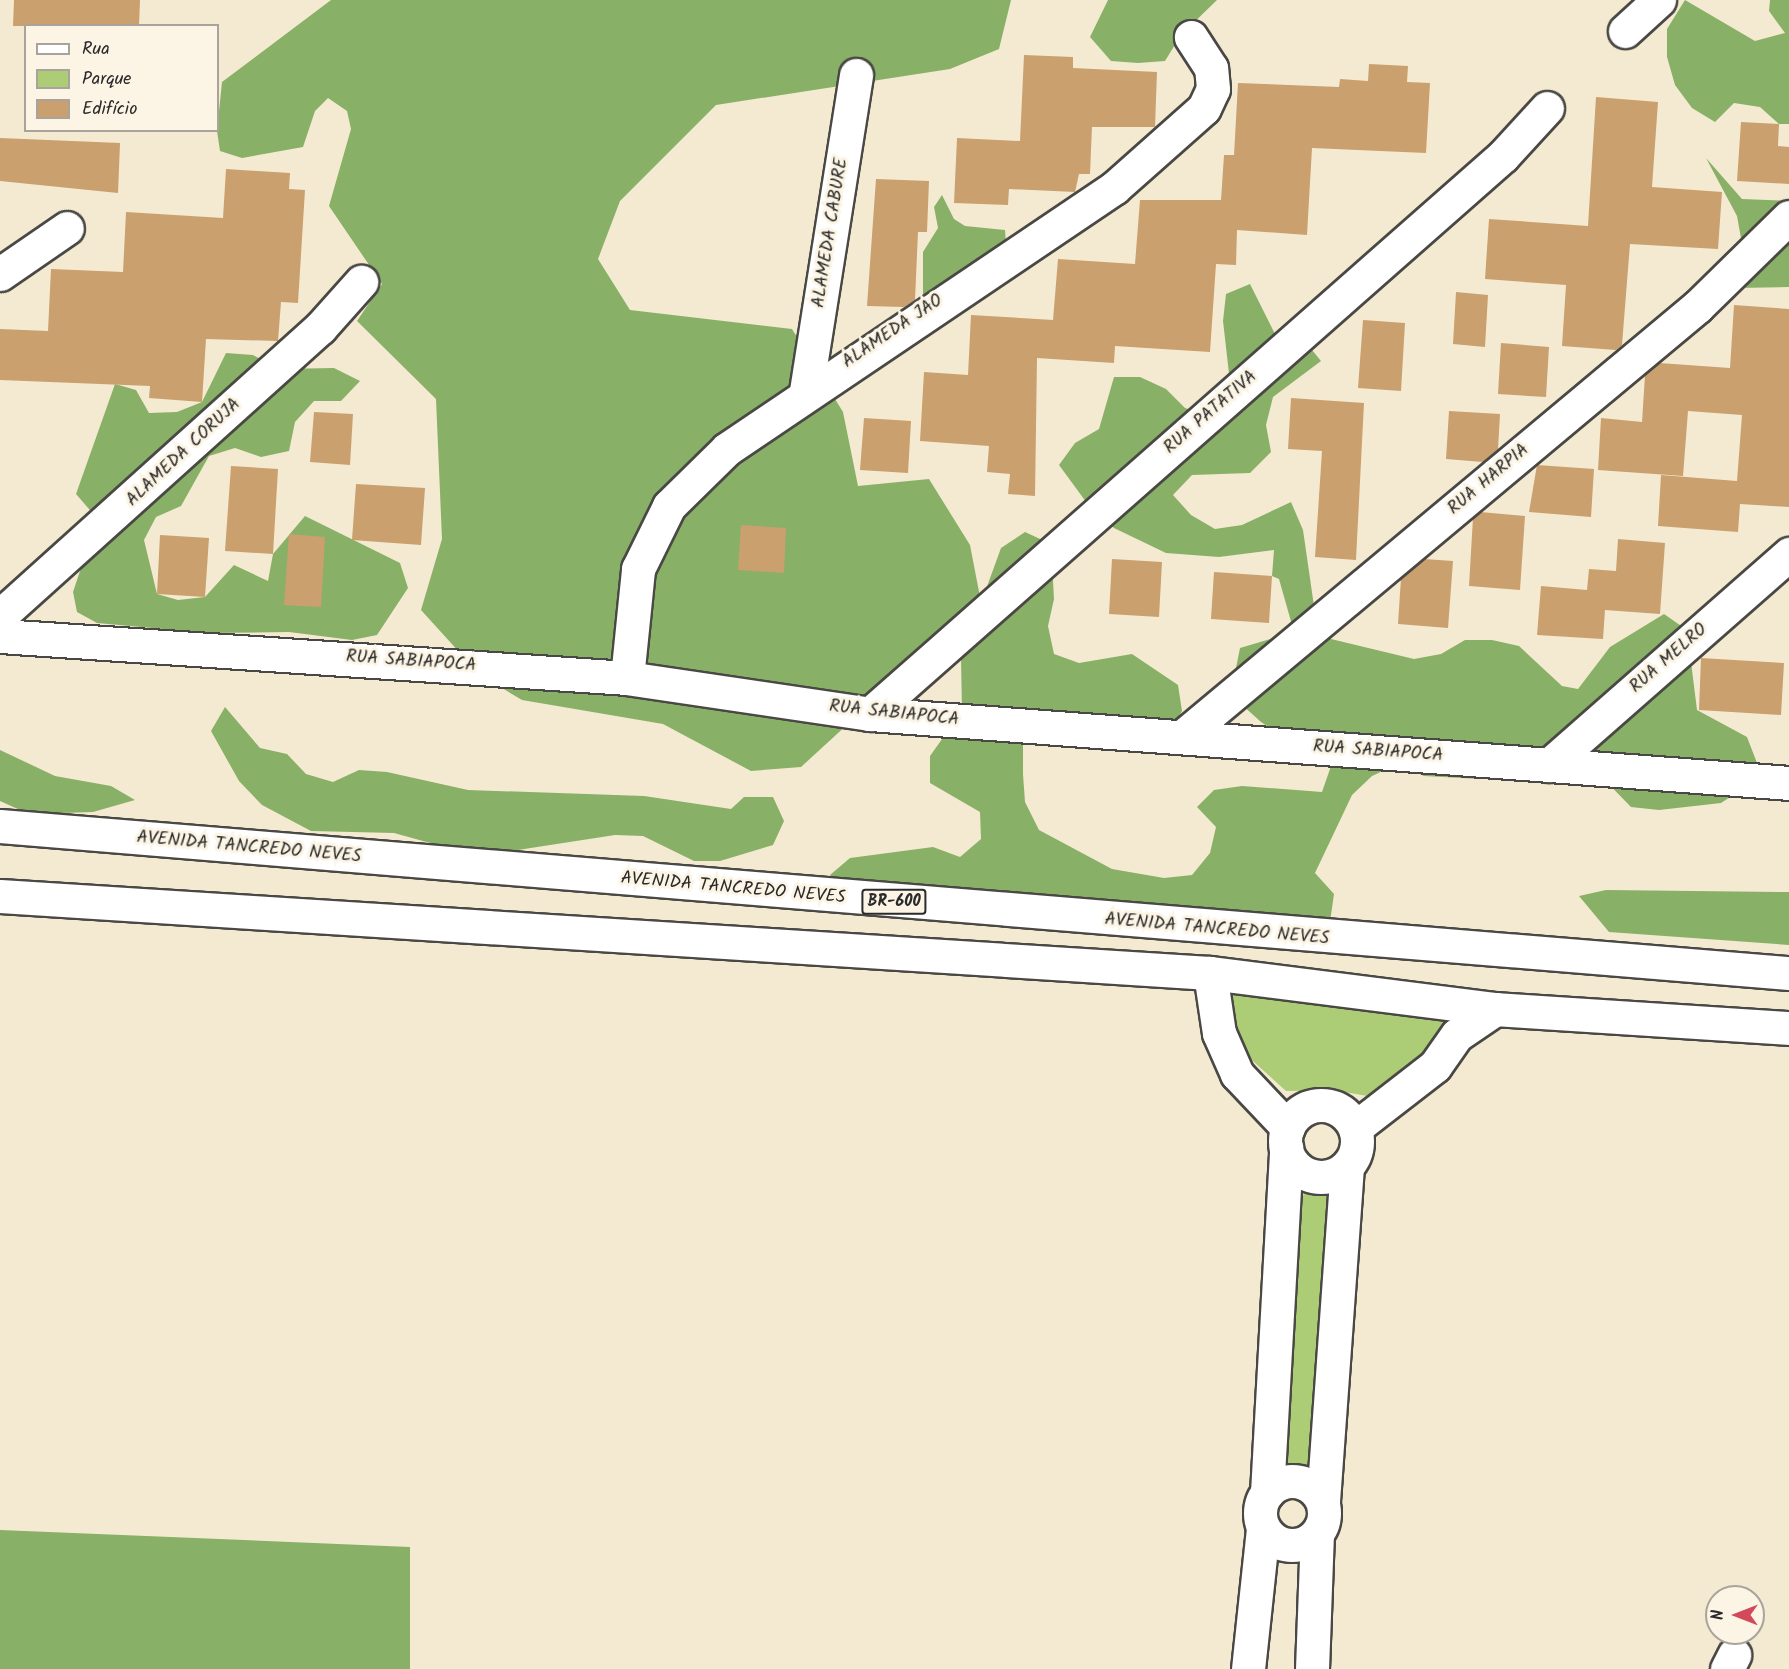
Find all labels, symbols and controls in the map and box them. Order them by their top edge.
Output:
legend [24,24,219,132]
text: Rua [82,35,110,64]
text: Parque [82,65,131,94]
text: Edifício [82,95,137,124]
street label: ALAMEDA CABURE [809,157,853,309]
street label: ALAMEDA JAO [839,290,947,374]
street label: RUA PATATIVA [1160,367,1262,459]
street label: ALAMEDA CORUJA [122,394,246,512]
street label: RUA HARPIA [1444,440,1534,520]
street label: RUA MELRO [1626,620,1712,698]
street label: RUA SABIAPOCA [345,647,477,677]
street label: RUA SABIAPOCA [828,696,960,732]
street label: RUA SABIAPOCA [1312,737,1444,767]
street label: AVENIDA TANCREDO NEVES [136,827,362,869]
street label: AVENIDA TANCREDO NEVES [620,868,846,910]
road number: BR-600 [861,889,927,915]
street label: AVENIDA TANCREDO NEVES [1104,909,1330,951]
north arrow [1705,1585,1765,1645]
text: N [1706,1610,1731,1620]

